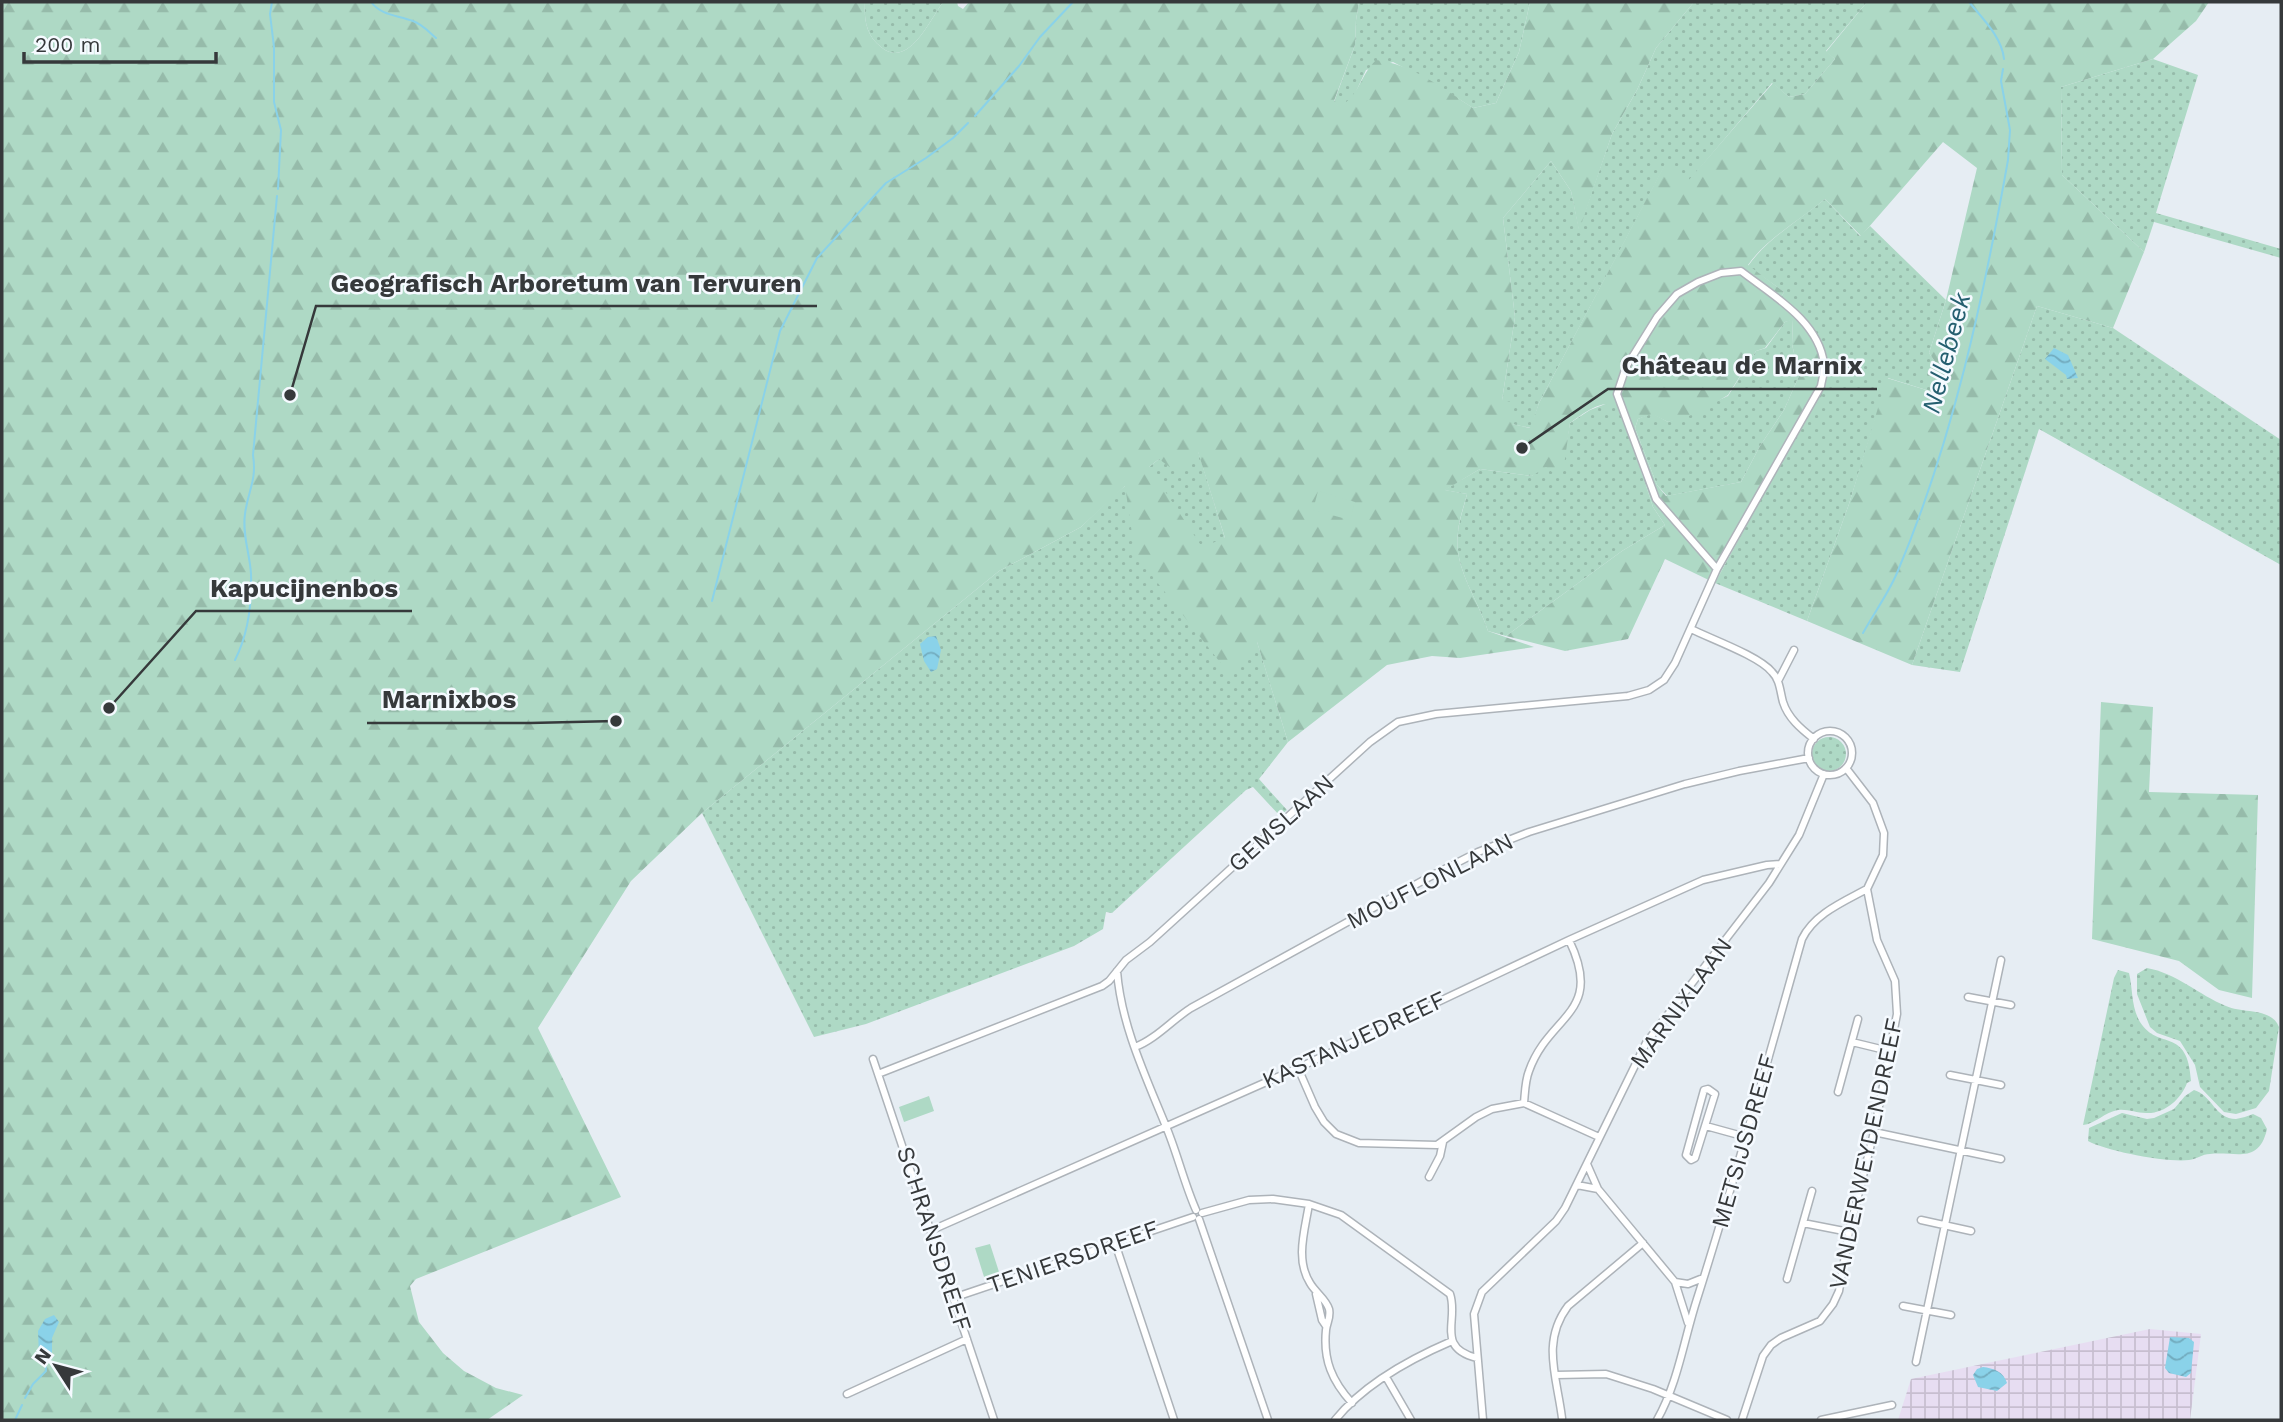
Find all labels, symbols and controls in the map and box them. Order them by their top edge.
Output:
scale bar [24,21,217,65]
text: 200 m [35,32,101,57]
callout: Geografisch Arboretum van Tervuren [316,259,817,306]
text: Geografisch Arboretum van Tervuren [330,268,802,298]
water label: Nellebeek [1916,289,1977,417]
callout: Château de Marnix [1608,342,1877,389]
text: Château de Marnix [1622,350,1863,380]
callout: Kapucijnenbos [196,564,412,611]
text: Kapucijnenbos [210,573,398,603]
callout: Marnixbos [367,676,530,723]
text: Marnixbos [382,684,516,714]
street label: GEMSLAAN [1223,768,1339,878]
street label: MOUFLONLAAN [1342,827,1518,935]
street label: MARNIXLAAN [1624,932,1738,1074]
street label: KASTANJEDREEF [1258,985,1450,1095]
street label: VANDERWEYDENDREEF [1824,1016,1908,1292]
street label: METSIJSDREEF [1706,1051,1782,1231]
street label: SCHRANSDREEF [891,1143,977,1335]
street label: TENIERSDREEF [983,1215,1163,1299]
north arrow [21,1331,91,1401]
text: N [29,1344,56,1369]

